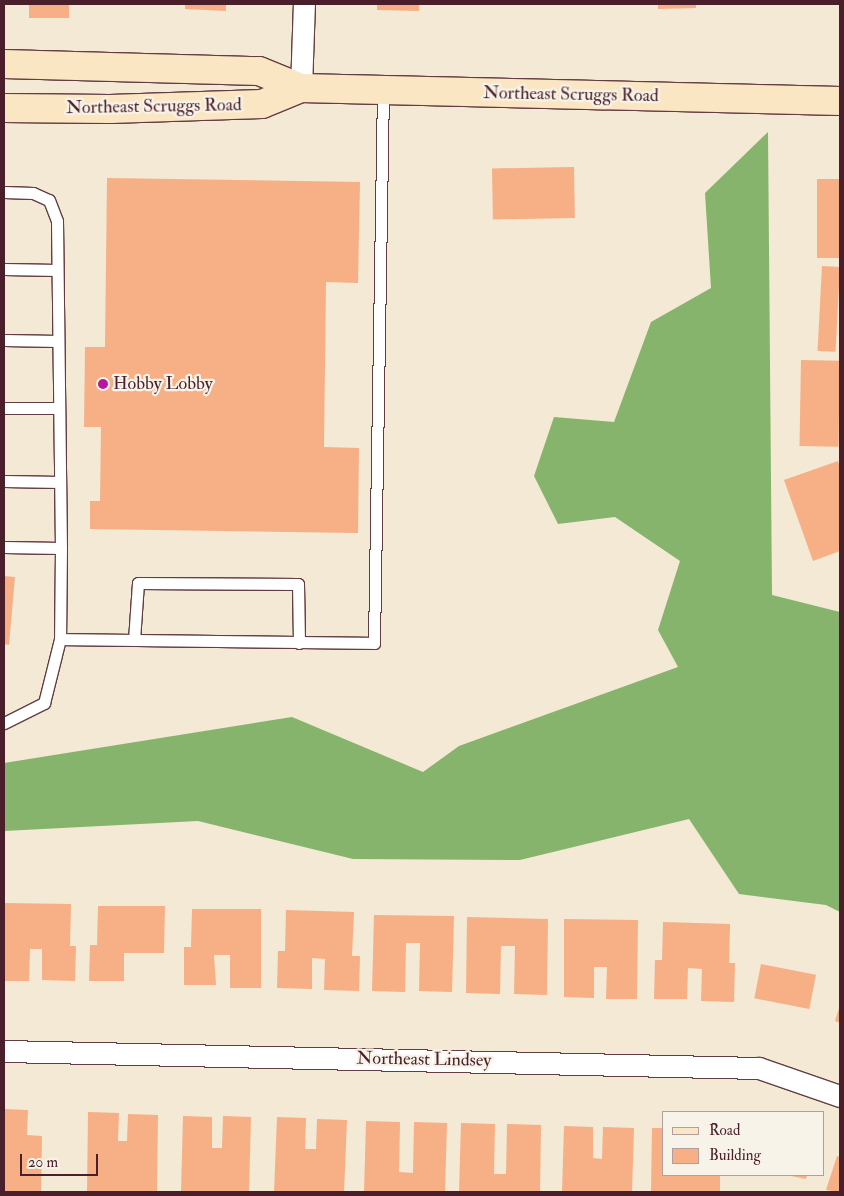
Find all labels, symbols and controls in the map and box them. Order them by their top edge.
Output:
street label: Northeast Scruggs Road [483,83,659,107]
street label: Northeast Scruggs Road [66,95,242,119]
place label: Hobby Lobby [113,373,213,395]
marker: Hobby Lobby [97,378,109,390]
street label: Northeast Lindsey [357,1048,491,1072]
legend [662,1111,824,1176]
text: Road [709,1121,740,1140]
scale bar [22,1144,100,1176]
text: Building [709,1146,761,1165]
text: 20 m [28,1153,58,1172]

